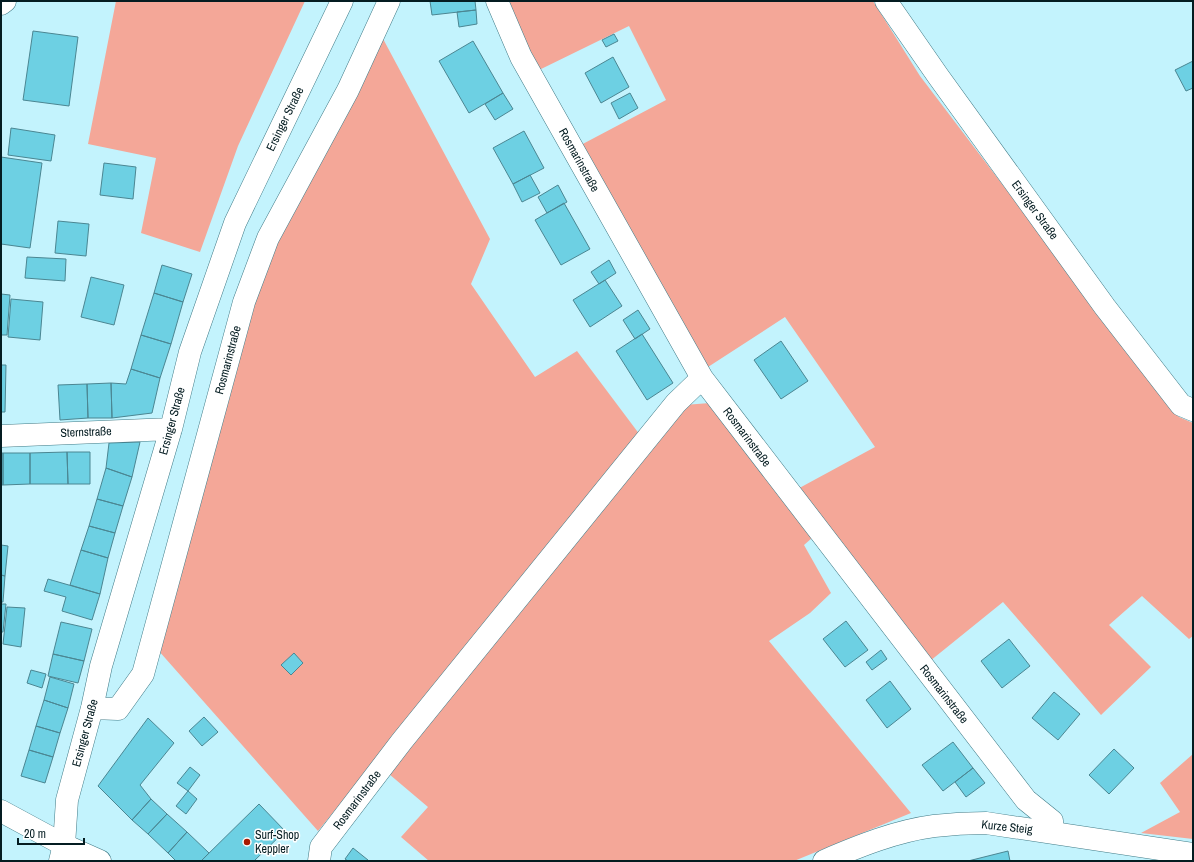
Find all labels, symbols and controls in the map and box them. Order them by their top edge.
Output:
street label: Ersinger Straße [263,84,307,154]
street label: Rosmarinstraße [555,125,603,195]
street label: Ersinger Straße [1008,177,1062,243]
street label: Rosmarinstraße [211,324,245,396]
street label: Ersinger Straße [155,385,189,457]
street label: Rosmarinstraße [719,404,775,470]
street label: Sternstraße [60,423,112,441]
street label: Rosmarinstraße [916,661,972,727]
street label: Ersinger Straße [68,697,102,769]
street label: Rosmarinstraße [329,767,385,833]
street label: Kurze Steig [981,816,1034,838]
scale bar [18,820,84,846]
text: 20 m [24,826,46,842]
place label: Surf-Shop Keppler [255,827,299,857]
marker: Surf-Shop Keppler [242,837,252,847]

